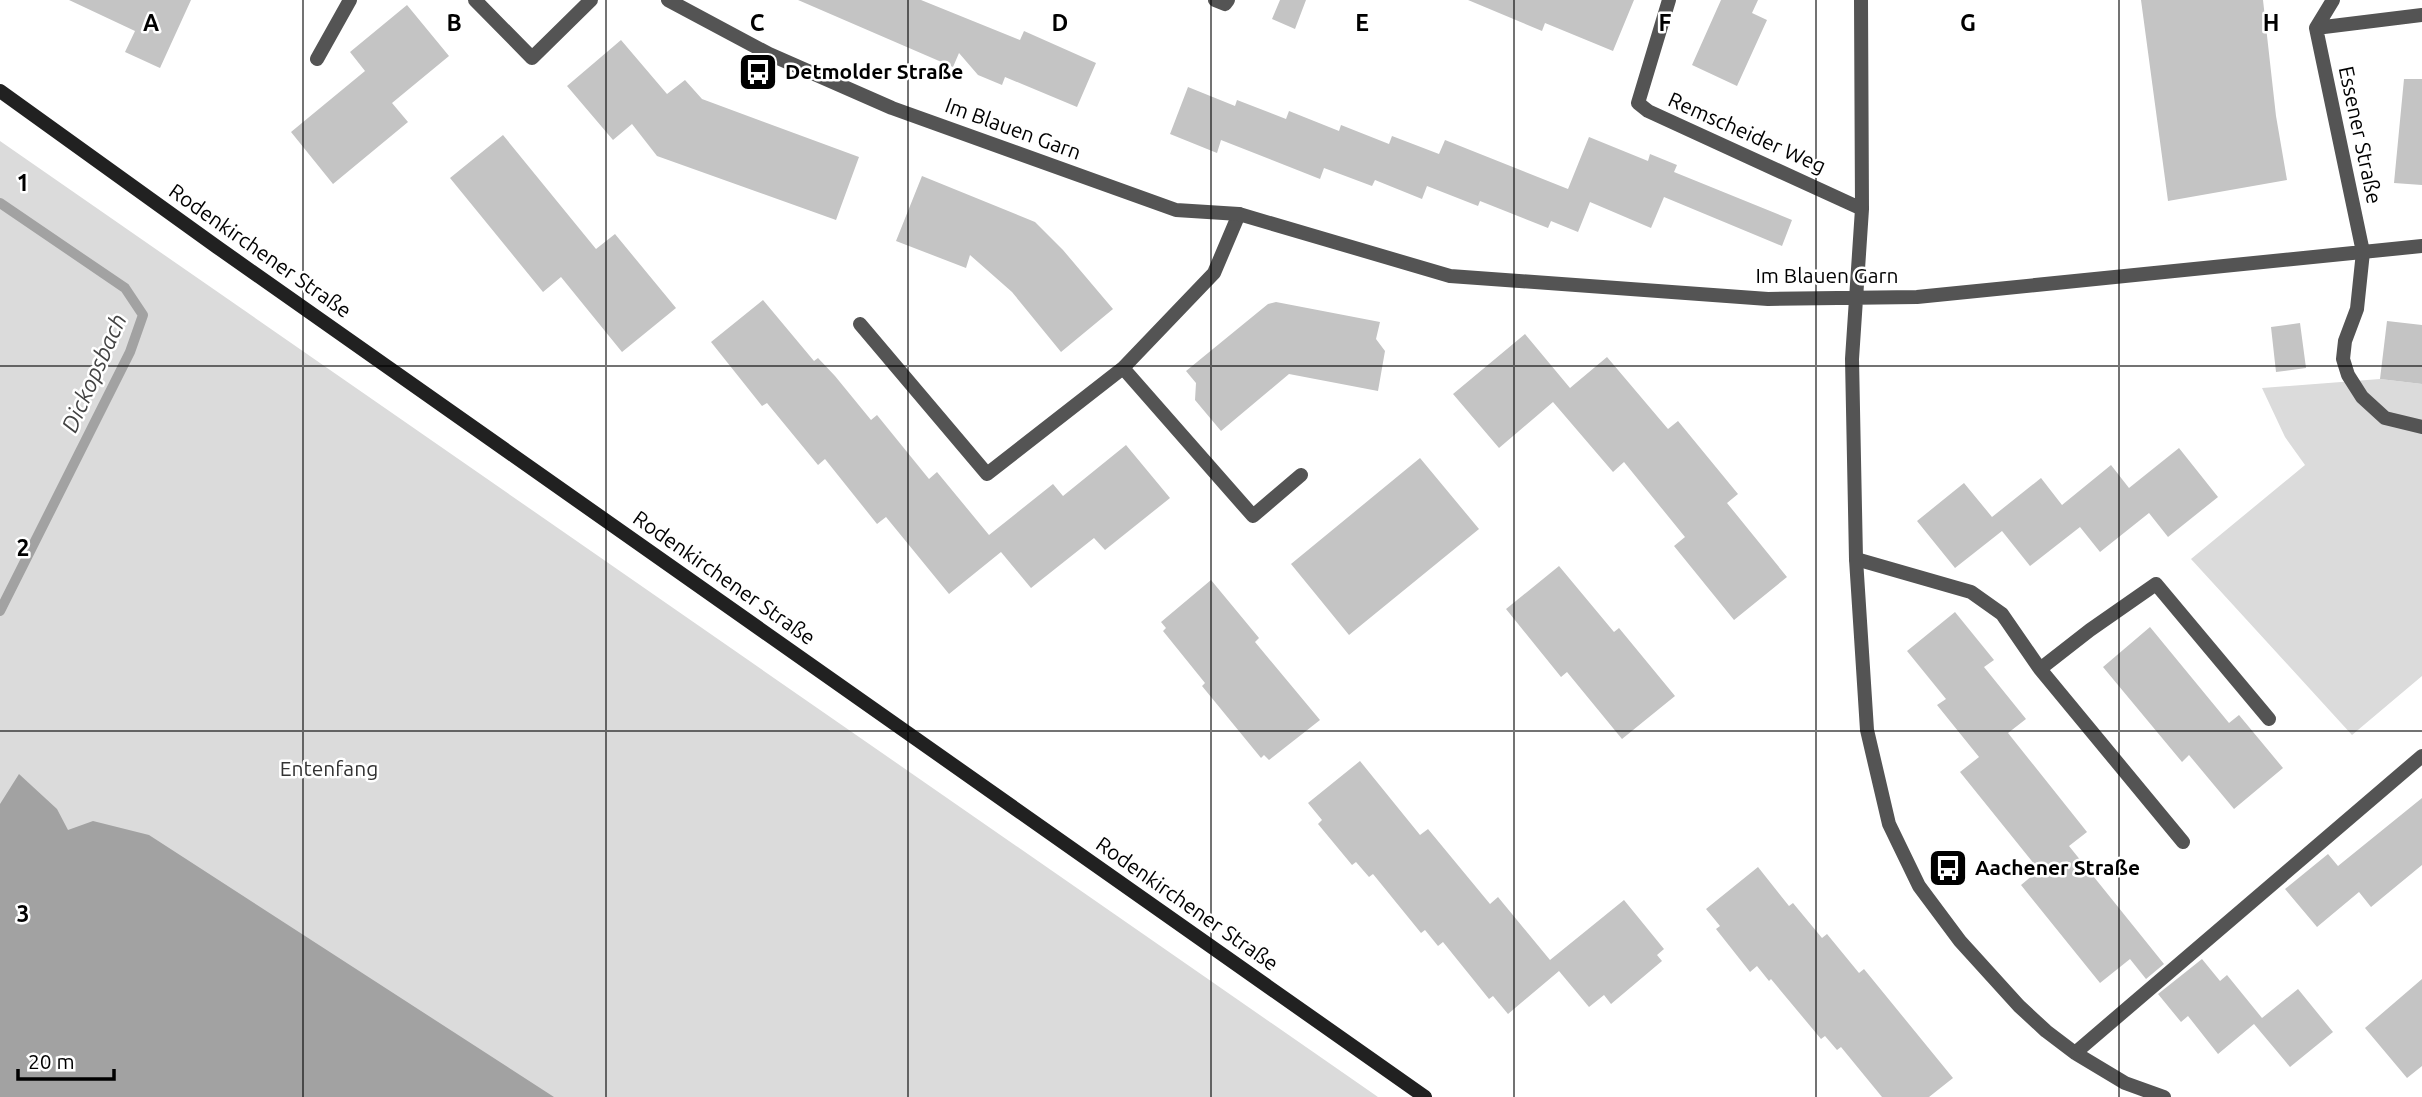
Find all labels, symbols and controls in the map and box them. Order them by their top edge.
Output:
text: A [143,10,159,35]
text: B [446,10,462,35]
text: C [750,10,765,35]
text: D [1052,10,1068,35]
text: E [1355,10,1369,35]
text: F [1659,10,1672,35]
text: G [1960,10,1976,35]
text: H [2263,10,2279,35]
bus stop icon: Detmolder Straße [737,51,779,93]
place label: Detmolder Straße [785,59,963,83]
street label: Essener Straße [2335,64,2387,206]
street label: Remscheider Weg [1665,87,1830,178]
street label: Im Blauen Garn [942,92,1085,164]
text: 1 [17,170,29,195]
street label: Rodenkirchener Straße [165,178,356,322]
street label: Im Blauen Garn [1755,263,1899,287]
water label: Dickopsbach [56,310,131,436]
street label: Rodenkirchener Straße [629,505,820,649]
text: 2 [17,535,29,560]
park label: Entenfang [280,756,378,780]
street label: Rodenkirchener Straße [1092,831,1283,975]
bus stop icon: Aachener Straße [1927,847,1969,889]
place label: Aachener Straße [1975,855,2140,879]
text: 3 [17,901,29,926]
scale bar [18,1038,114,1082]
text: 20 m [28,1049,75,1073]

